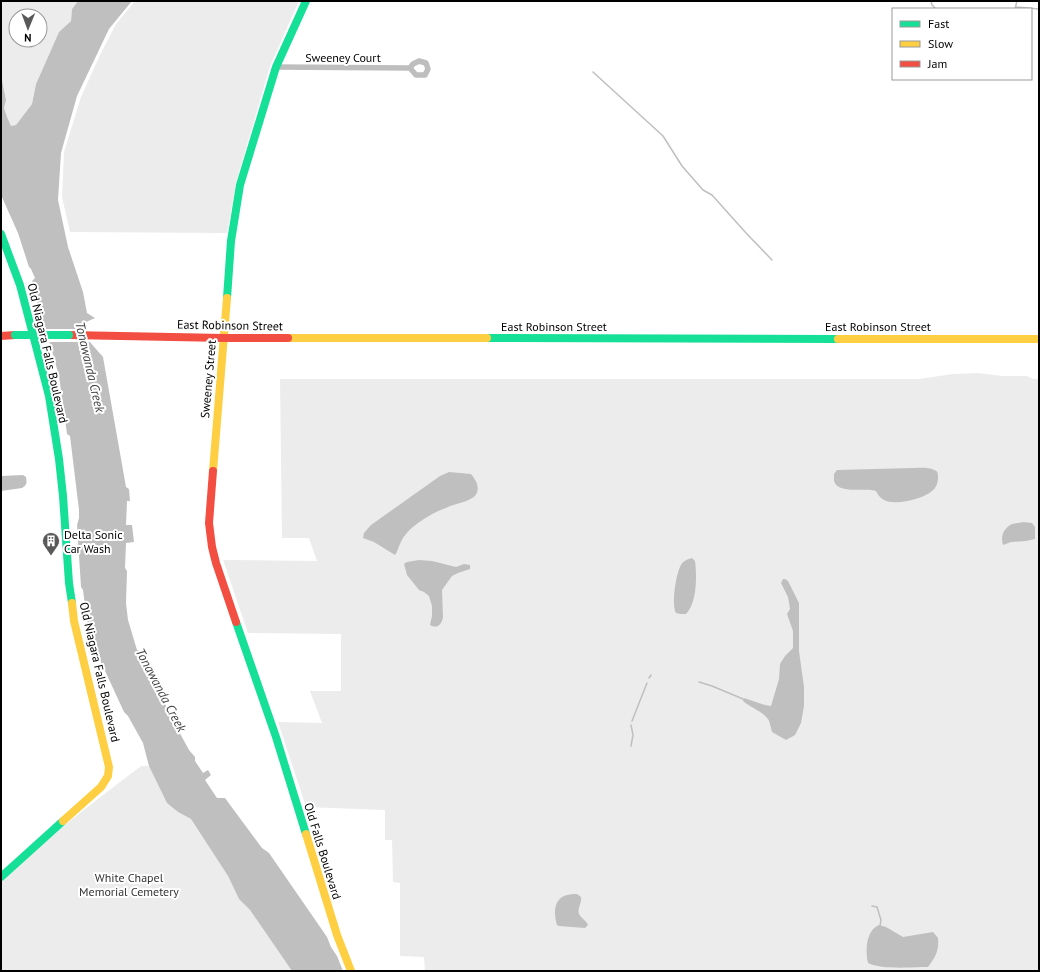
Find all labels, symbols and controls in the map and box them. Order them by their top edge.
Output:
north arrow [8,8,48,48]
legend [892,8,1032,80]
text: Fast [928,16,949,31]
text: N [24,31,32,45]
text: Slow [928,36,953,51]
street label: Sweeney Court [305,50,381,65]
text: Jam [927,56,947,71]
street label: Old Niagara Falls Boulevard [25,282,71,424]
street label: East Robinson Street [177,317,283,333]
street label: East Robinson Street [501,319,607,334]
street label: East Robinson Street [825,319,931,334]
water label: Tonawanda Creek [71,320,109,415]
street label: Sweeney Street [197,339,219,419]
place label: Delta Sonic Car Wash [64,527,123,556]
building icon: Delta Sonic Car Wash [41,531,61,556]
street label: Old Niagara Falls Boulevard [77,601,123,743]
water label: Tonawanda Creek [132,645,191,736]
street label: Old Falls Boulevard [301,801,345,901]
park label: White Chapel Memorial Cemetery [79,870,179,899]

